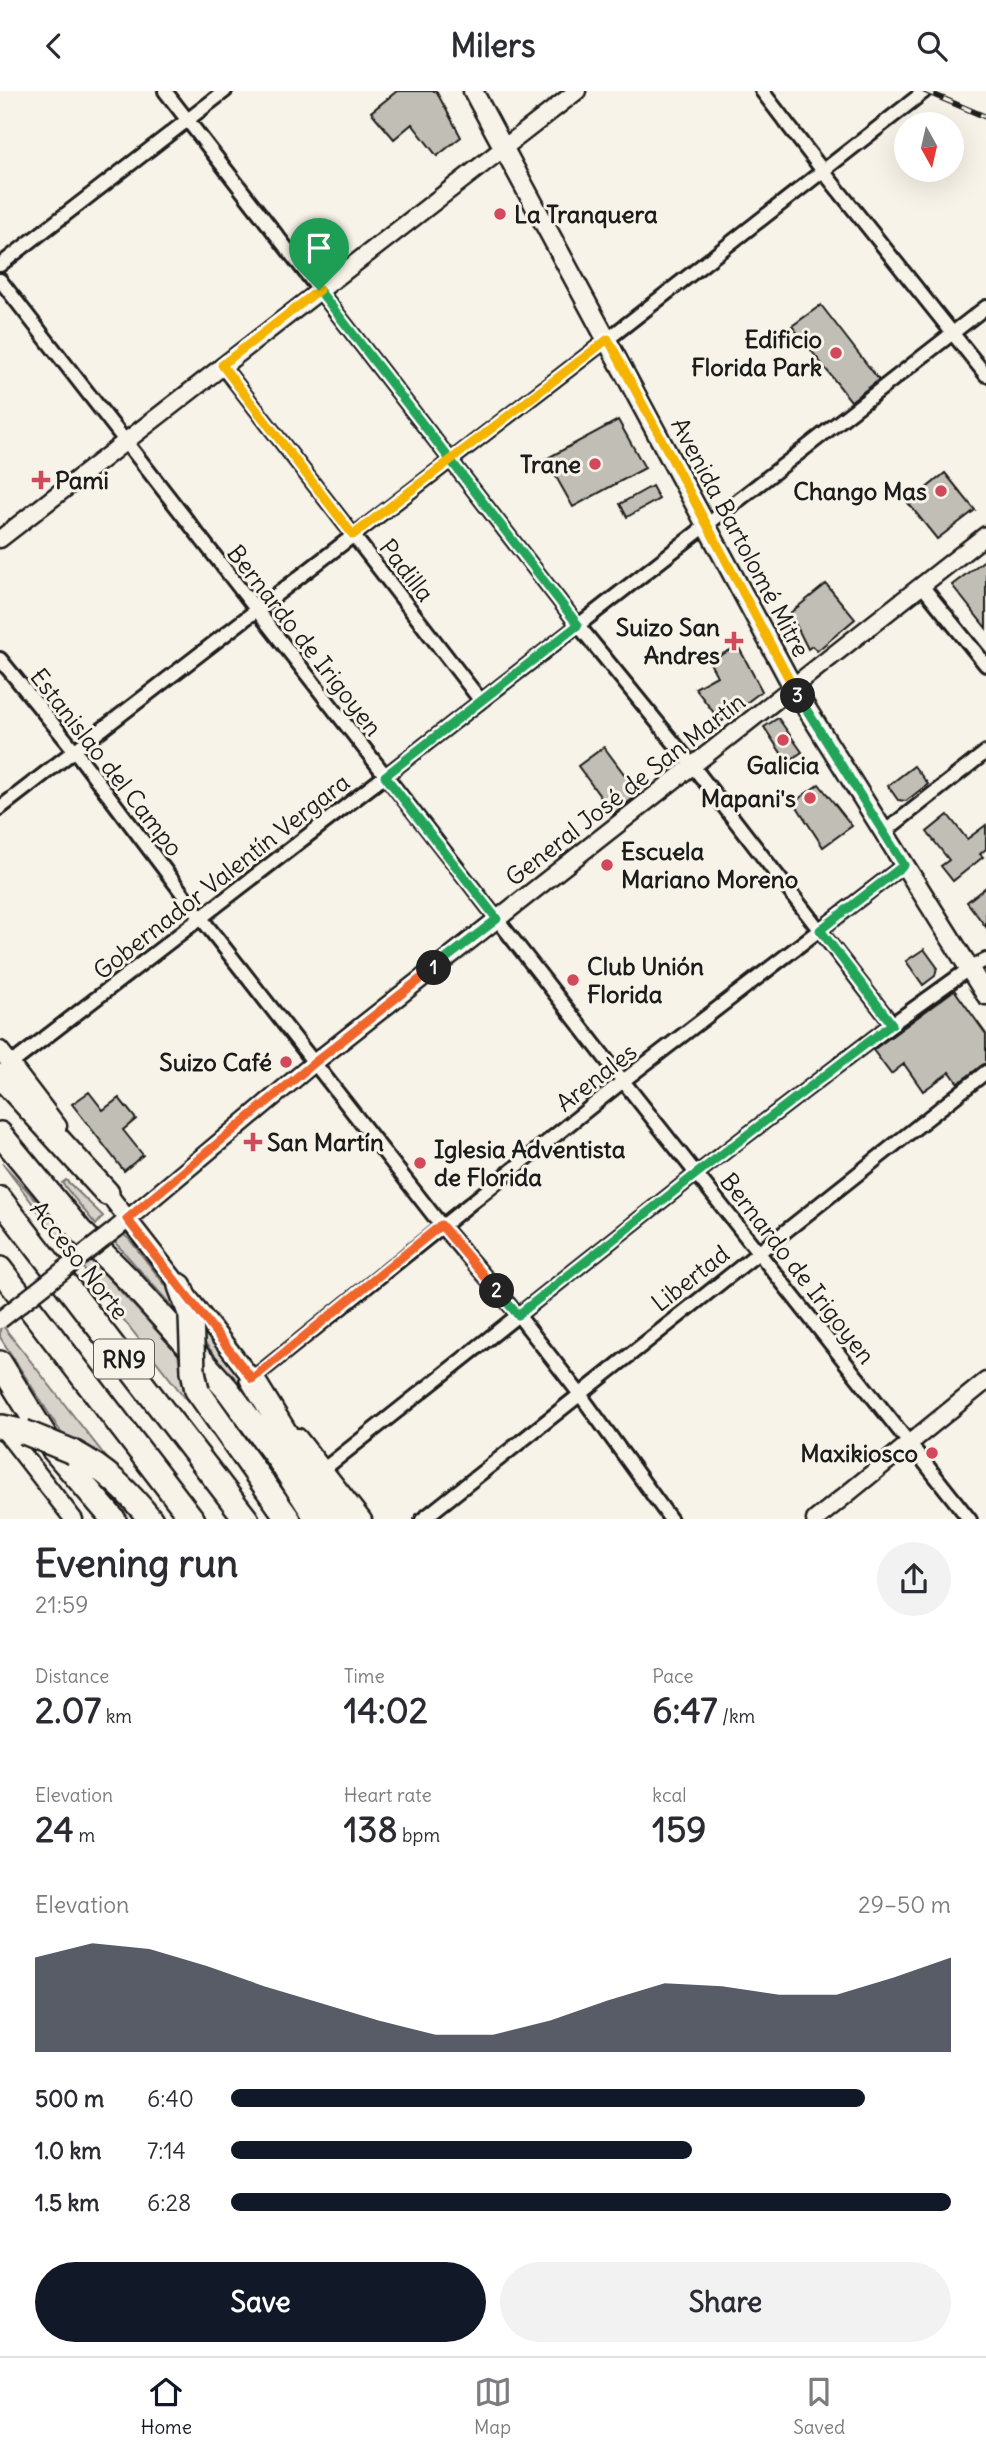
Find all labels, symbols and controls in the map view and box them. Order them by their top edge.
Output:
text: Milers [450,25,536,66]
icon: back [35,27,73,65]
icon: search [913,27,951,65]
north arrow [894,112,964,182]
map controls [894,112,964,182]
place label: La Tranquera [514,199,658,229]
marker: La Tranquera [492,206,508,222]
pin [289,218,349,290]
icon: arrive [300,229,338,267]
place label: Edificio Florida Park [691,324,822,382]
marker: Edificio Florida Park [828,345,844,361]
street label: Avenida Bartolomé Mitre [665,412,817,662]
place label: Trane [520,449,581,479]
marker: Trane [587,456,603,472]
place label: Pami [55,465,109,495]
marker: Pami [33,472,49,488]
place label: Chango Mas [793,476,927,506]
marker: Chango Mas [933,483,949,499]
street label: Padilla [373,533,441,607]
street label: Bernardo de Irigoyen [221,538,389,742]
place label: Suizo San Andres [616,612,720,670]
marker: Suizo San Andres [726,633,742,649]
street label: Estanislao del Campo [24,662,190,862]
pin: 3 [780,679,816,713]
text: 3 [792,683,803,707]
street label: General José de San Martín [499,686,751,892]
marker: Galicia [775,732,791,748]
place label: Galicia [746,750,820,780]
street label: Gobernador Valentín Vergara [87,767,355,985]
place label: Mapani's [701,783,796,813]
marker: Mapani's [802,790,818,806]
place label: Escuela Mariano Moreno [621,836,798,894]
marker: Escuela Mariano Moreno [599,857,615,873]
pin: 1 [416,951,452,985]
place label: Club Unión Florida [587,951,704,1009]
text: 1 [430,955,437,979]
marker: Club Unión Florida [565,972,581,988]
street label: Arenales [550,1036,642,1118]
place label: Suizo Café [159,1047,272,1077]
marker: Suizo Café [278,1054,294,1070]
place label: San Martín [267,1127,384,1157]
marker: San Martín [245,1134,261,1150]
place label: Iglesia Adventista de Florida [434,1134,626,1192]
marker: Iglesia Adventista de Florida [412,1155,428,1171]
street label: Bernardo de Irigoyen [714,1166,882,1370]
street label: Acceso Norte [24,1195,136,1325]
street label: Libertad [645,1238,735,1318]
pin: 2 [480,1273,514,1309]
text: 2 [491,1278,502,1302]
road number: RN9 [94,1339,154,1379]
place label: Maxikiosco [800,1438,918,1468]
marker: Maxikiosco [924,1445,940,1461]
text: Evening run [35,1540,238,1587]
button: share [877,1542,951,1616]
text: 21:59 [35,1590,88,1619]
text: Distance [35,1664,109,1688]
text: Time [344,1664,385,1688]
text: Pace [652,1664,694,1688]
text: 2.07 [35,1688,101,1732]
text: 14:02 [344,1688,428,1732]
text: 6:47 [652,1688,717,1732]
text: km [101,1704,132,1728]
text: /km [717,1704,755,1728]
text: Elevation [35,1783,113,1807]
text: Heart rate [344,1783,432,1807]
text: kcal [652,1783,687,1807]
text: 24 [35,1807,74,1851]
text: 138 [344,1807,398,1851]
text: 159 [652,1807,706,1851]
text: m [74,1823,95,1847]
text: bpm [398,1823,440,1847]
text: Elevation [35,1890,129,1919]
text: 29–50 m [858,1890,951,1919]
text: 500 m [35,2084,104,2113]
text: 6:40 [147,2084,194,2113]
text: 1.0 km [35,2136,101,2165]
text: 7:14 [147,2136,186,2165]
text: 1.5 km [35,2188,100,2217]
text: 6:28 [147,2188,191,2217]
button: Save [35,2262,486,2342]
button: Share [500,2262,951,2342]
tab: Home [141,2373,192,2439]
tab: Map [474,2373,512,2439]
tab: Saved [793,2373,845,2439]

